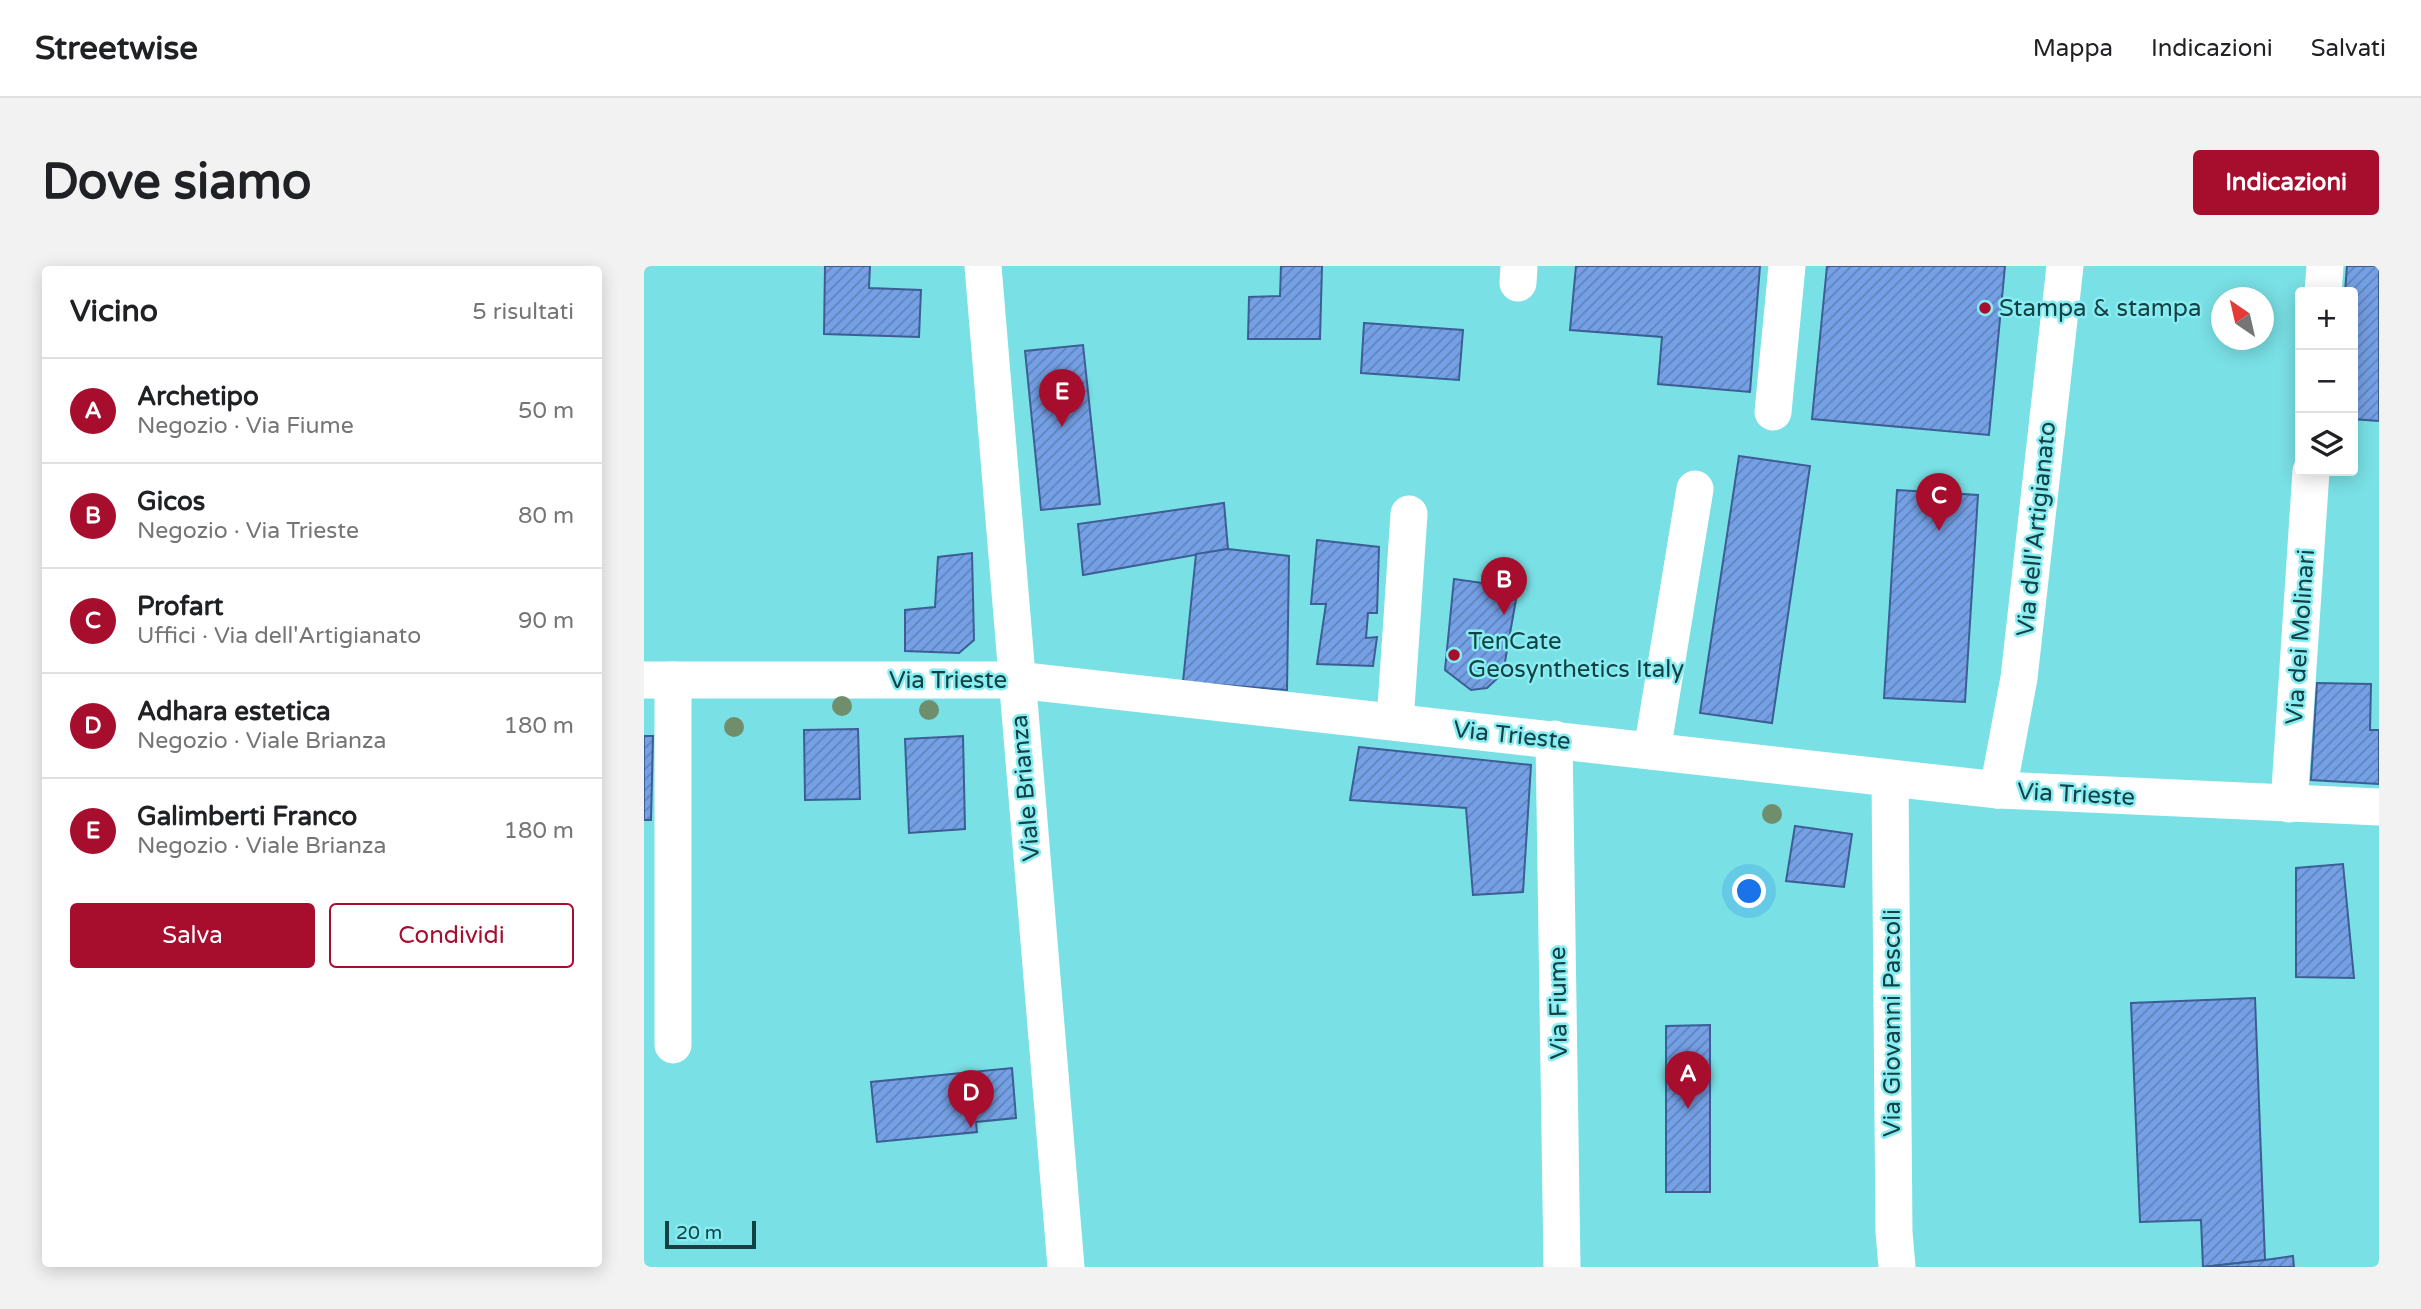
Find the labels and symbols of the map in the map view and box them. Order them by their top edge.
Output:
north arrow [2211,287,2274,350]
place label: Stampa & stampa [1999,294,2201,323]
marker: Stampa & stampa [1977,300,1993,316]
pin: E [1039,369,1085,427]
street label: Via dell'Artigianato [2011,420,2062,638]
pin: C [1916,473,1962,531]
street label: Via dei Molinari [2280,548,2321,726]
pin: B [1481,557,1527,615]
place label: TenCate Geosynthetics Italy [1468,627,1684,684]
marker: TenCate Geosynthetics Italy [1446,647,1462,663]
street label: Via Trieste [889,666,1007,695]
street label: Viale Brianza [1005,714,1046,862]
street label: Via Trieste [1452,715,1572,756]
street label: Via Trieste [2016,777,2136,812]
your location [1732,874,1766,908]
street label: Via Giovanni Pascoli [1878,909,1907,1137]
street label: Via Fiume [1543,946,1574,1060]
pin: A [1665,1051,1711,1109]
pin: D [948,1070,994,1128]
scale bar [665,1218,756,1250]

